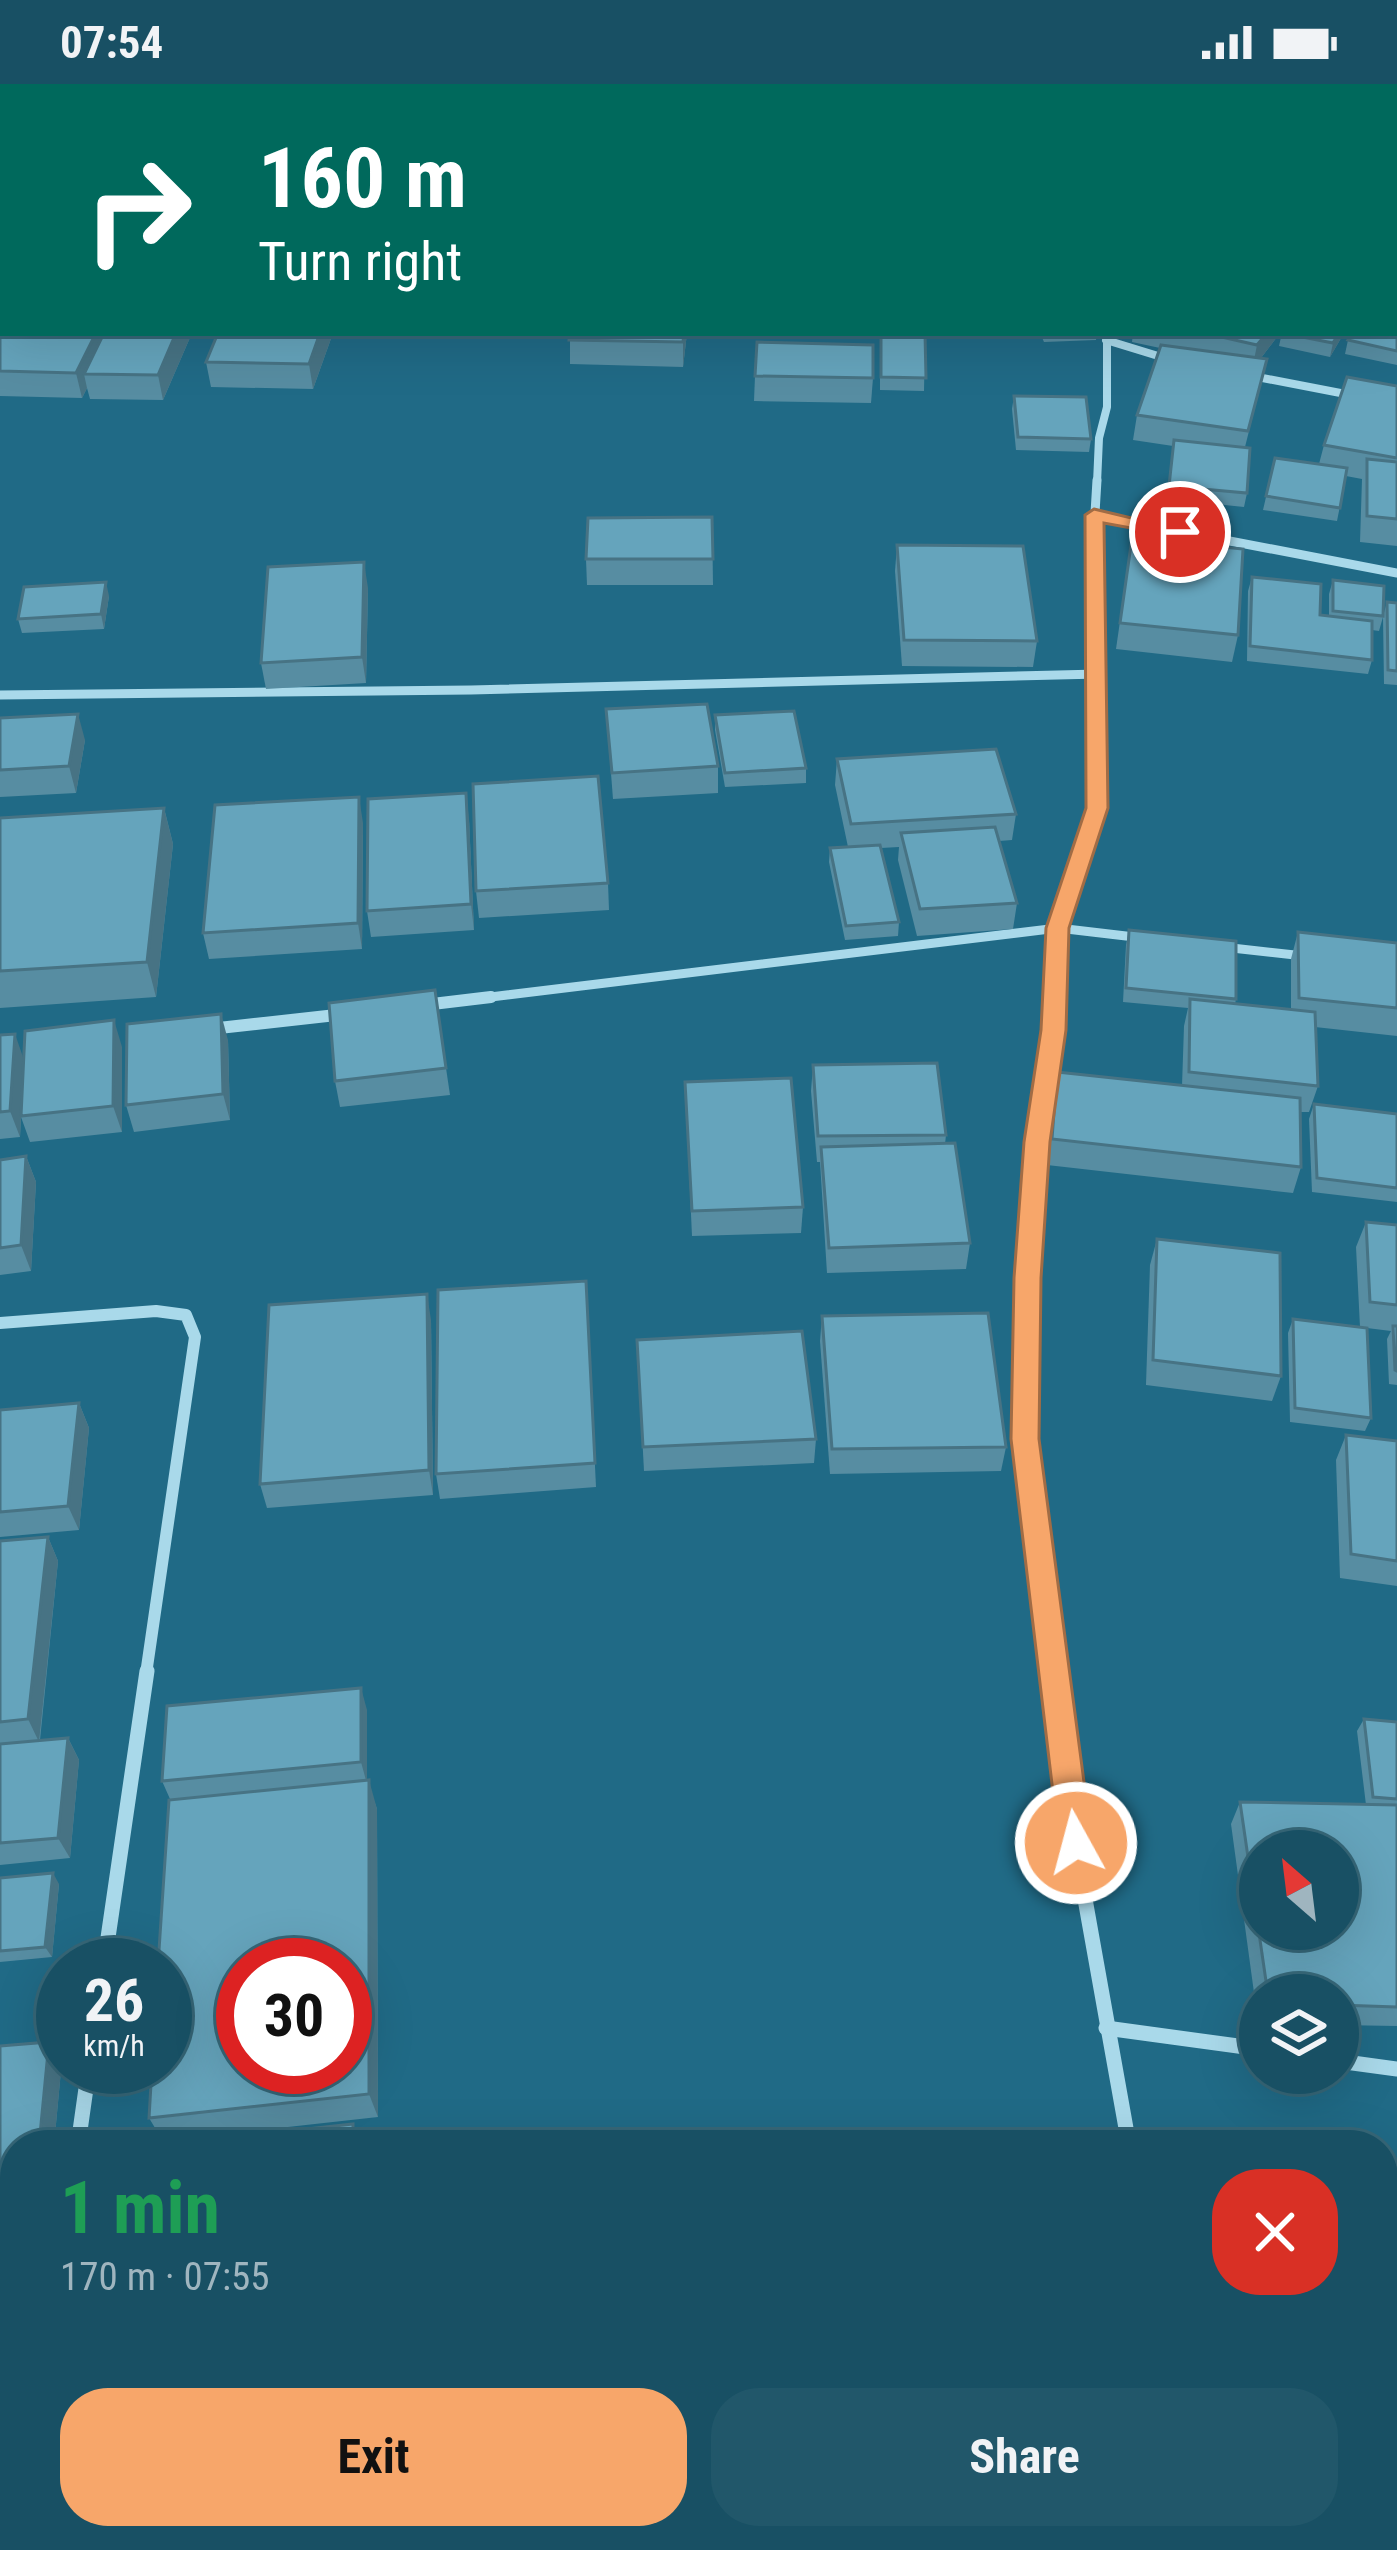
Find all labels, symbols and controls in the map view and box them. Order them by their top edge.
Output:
text: 07:54 [60,16,163,69]
text: 160 m [258,129,467,228]
icon: right [60,132,216,288]
text: Turn right [258,230,462,293]
pin [1129,481,1231,583]
icon: arrive [1147,499,1213,565]
position arrow [1013,1780,1139,1906]
north arrow [1239,1830,1359,1950]
map controls [1239,1830,1359,2094]
speed limit sign: 30 [216,1938,372,2094]
text: 26 [84,1965,144,2036]
button: layers [1239,1974,1359,2094]
text: km/h [83,2028,145,2063]
text: 1 min [60,2166,220,2251]
button: close [1212,2169,1338,2295]
text: 170 m · 07:55 [60,2254,270,2300]
button: Exit [60,2388,687,2526]
button: Share [711,2388,1338,2526]

